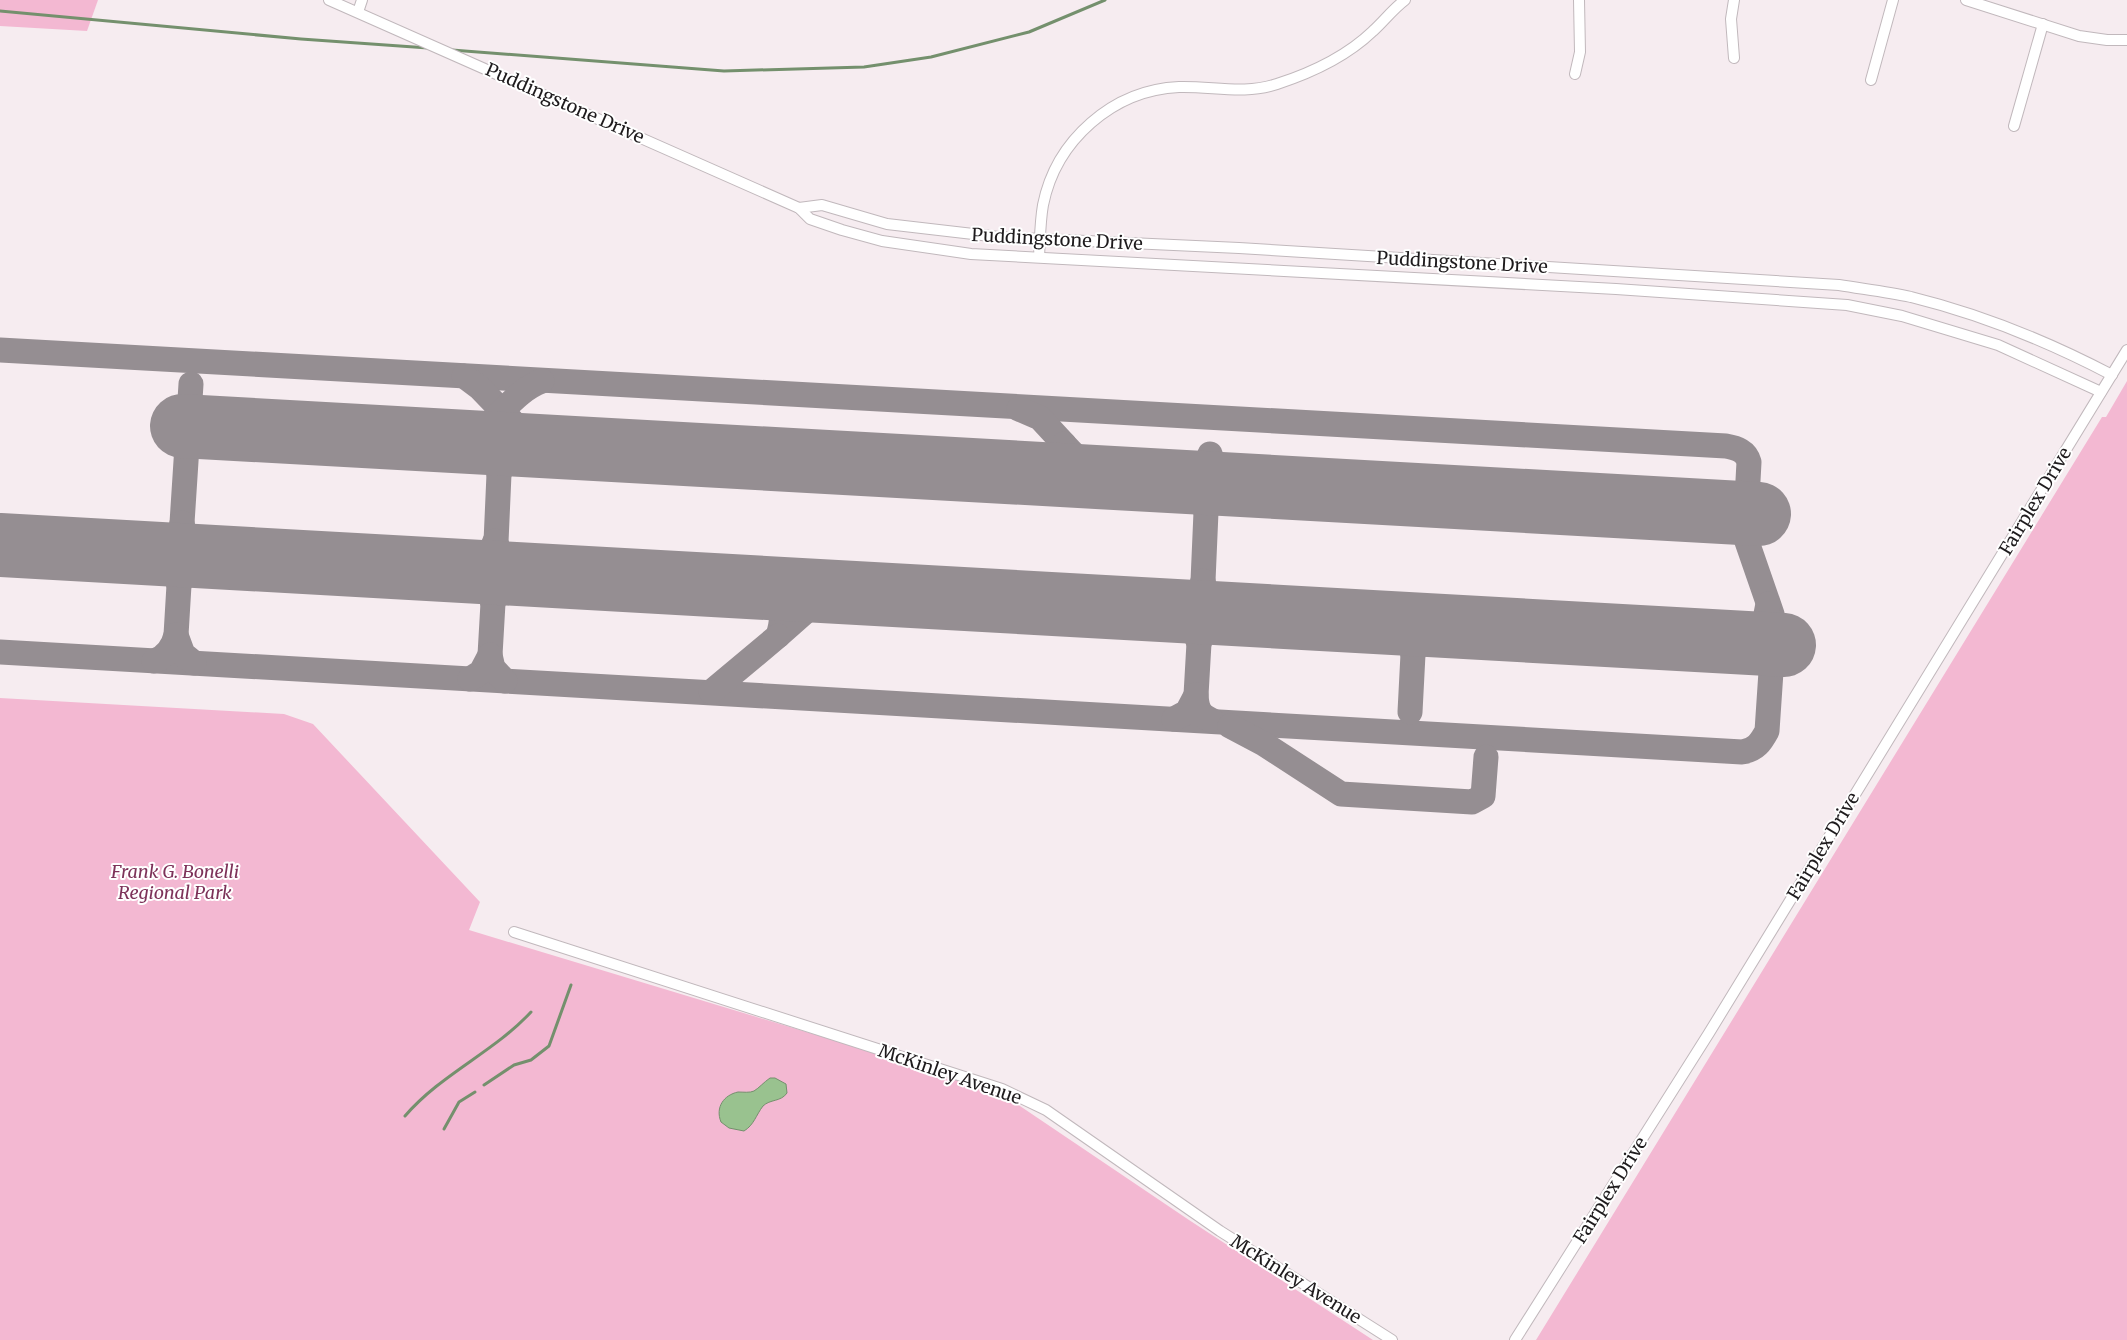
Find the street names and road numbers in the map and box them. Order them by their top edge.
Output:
street label: Puddingstone Drive [482,58,648,148]
street label: Puddingstone Drive [971,223,1143,255]
street label: Puddingstone Drive [1376,246,1548,278]
street label: Fairplex Drive [1994,443,2076,559]
street label: Fairplex Drive [1782,788,1864,904]
street label: McKinley Avenue [875,1039,1025,1109]
street label: Fairplex Drive [1568,1132,1652,1248]
street label: McKinley Avenue [1226,1229,1366,1329]

